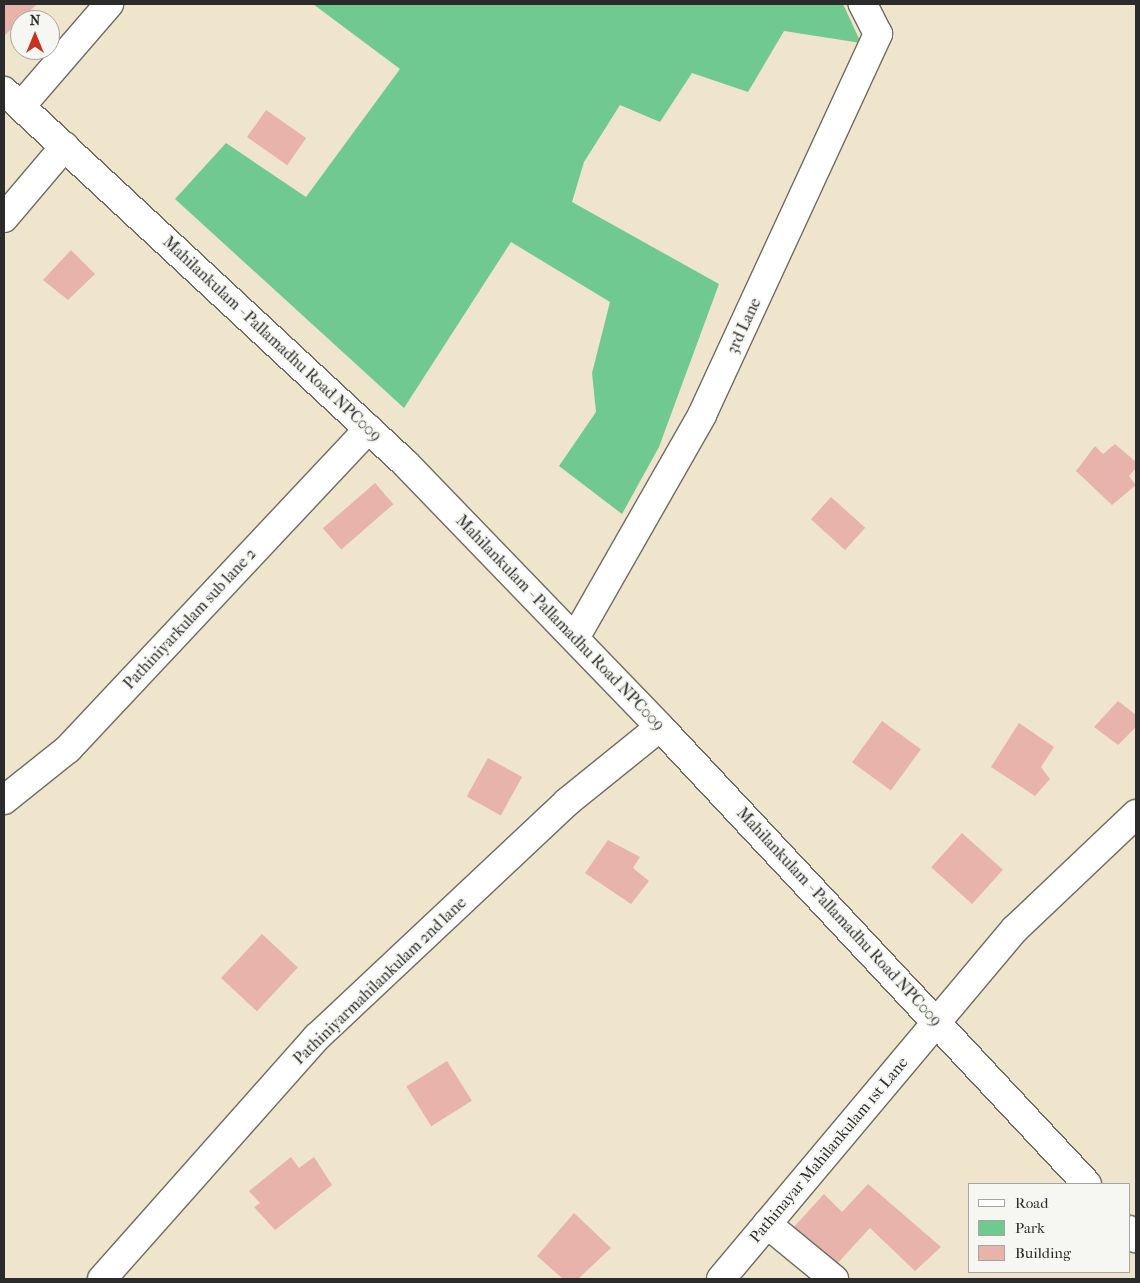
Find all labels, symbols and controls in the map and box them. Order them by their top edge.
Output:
north arrow [10,10,60,60]
text: N [30,12,40,29]
street label: Mahilankulam - Pallamadhu Road NPC009 [159,232,385,446]
street label: 3rd Lane [723,295,765,357]
street label: Mahilankulam - Pallamadhu Road NPC009 [452,511,668,735]
street label: Pathiniyarkulam sub lane 2 [120,545,260,693]
street label: Mahilankulam - Pallamadhu Road NPC009 [732,804,946,1030]
street label: Pathiniyarmahilankulam 2nd lane [290,893,470,1069]
street label: Pathinayar Mahilankulam 1st Lane [746,1053,912,1247]
legend [968,1183,1130,1273]
text: Road [1015,1194,1048,1212]
text: Park [1015,1219,1045,1237]
text: Building [1015,1244,1071,1262]

